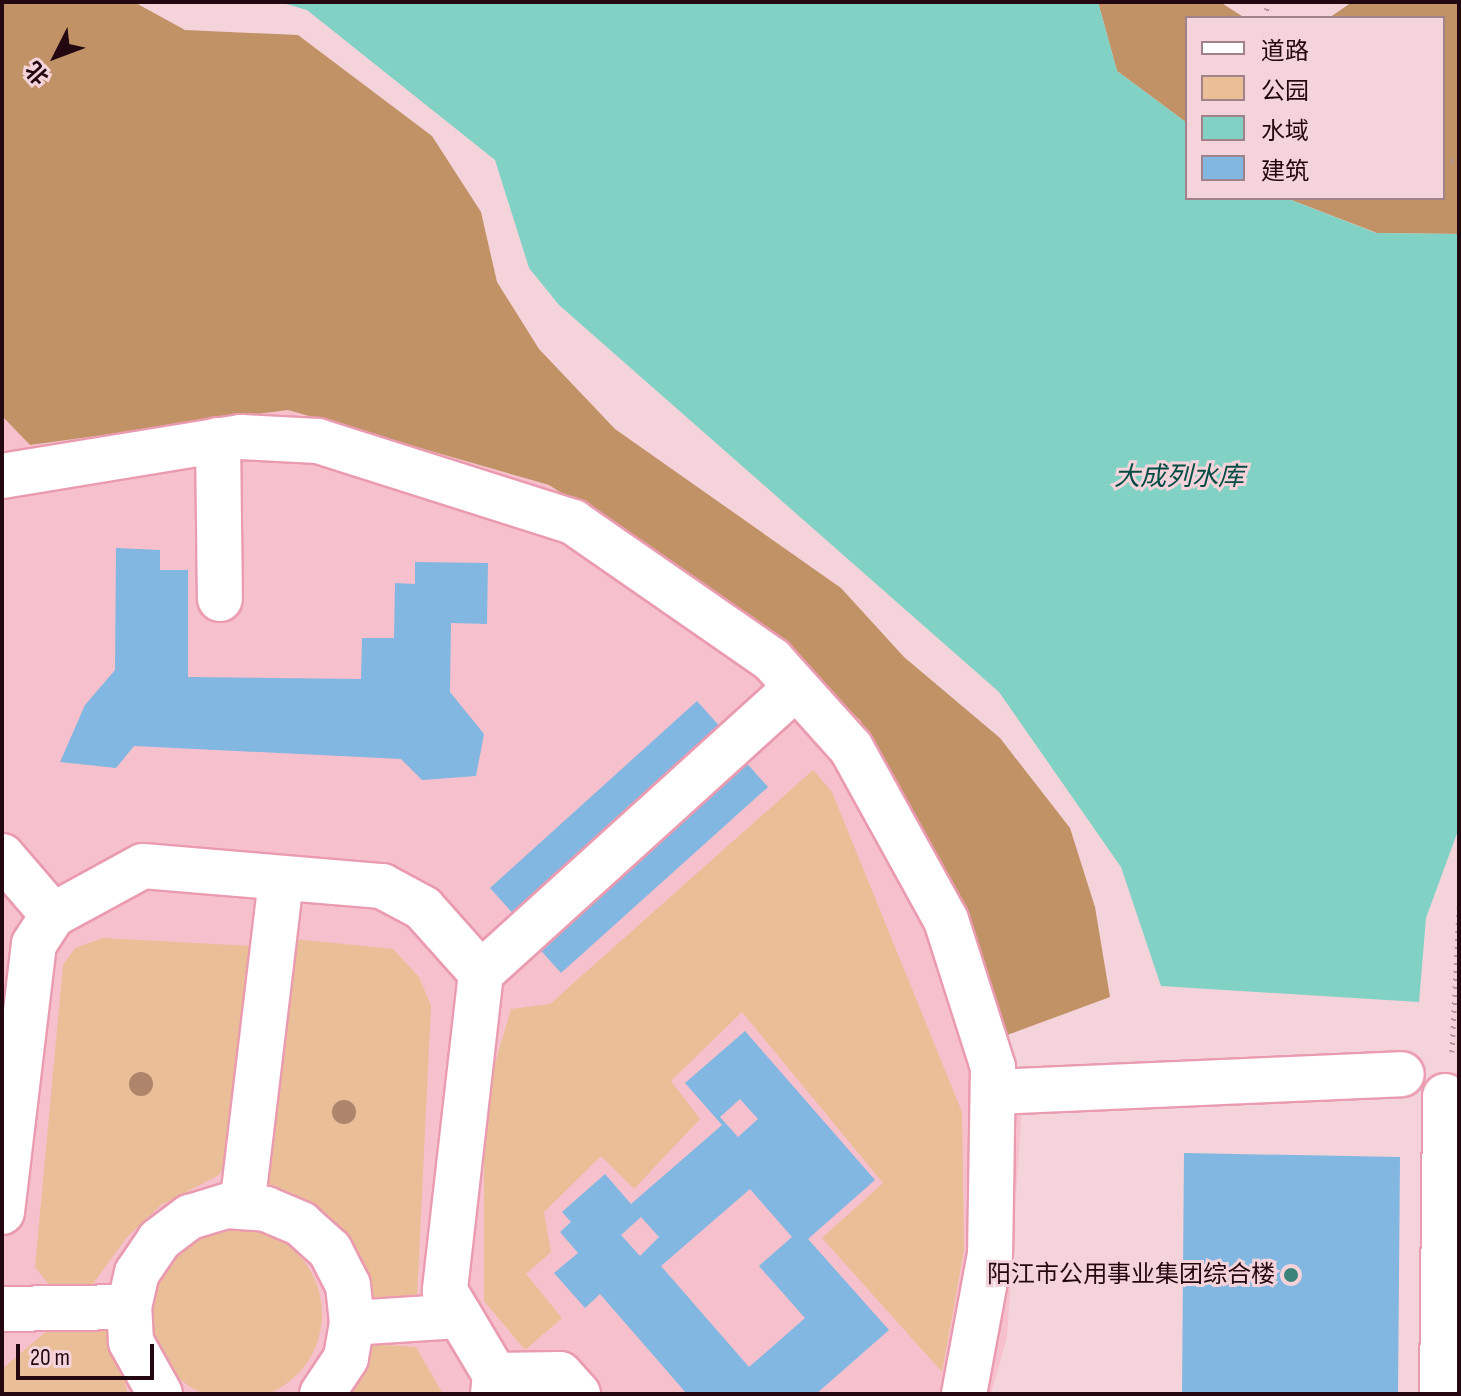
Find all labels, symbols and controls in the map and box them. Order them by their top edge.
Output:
north arrow [16,16,96,96]
legend [1185,16,1445,200]
text: 道路 [1261,37,1309,66]
text: 北 [20,55,55,90]
text: 公园 [1261,77,1309,106]
text: 水域 [1261,117,1309,146]
text: 建筑 [1261,157,1309,186]
water label: 大成列水库 [1114,462,1244,494]
place label: 阳江市公用事业集团综合楼 [987,1261,1275,1289]
marker: 阳江市公用事业集团综合楼 [1282,1266,1300,1284]
scale bar [20,1328,158,1378]
text: 20 m [30,1343,70,1372]

